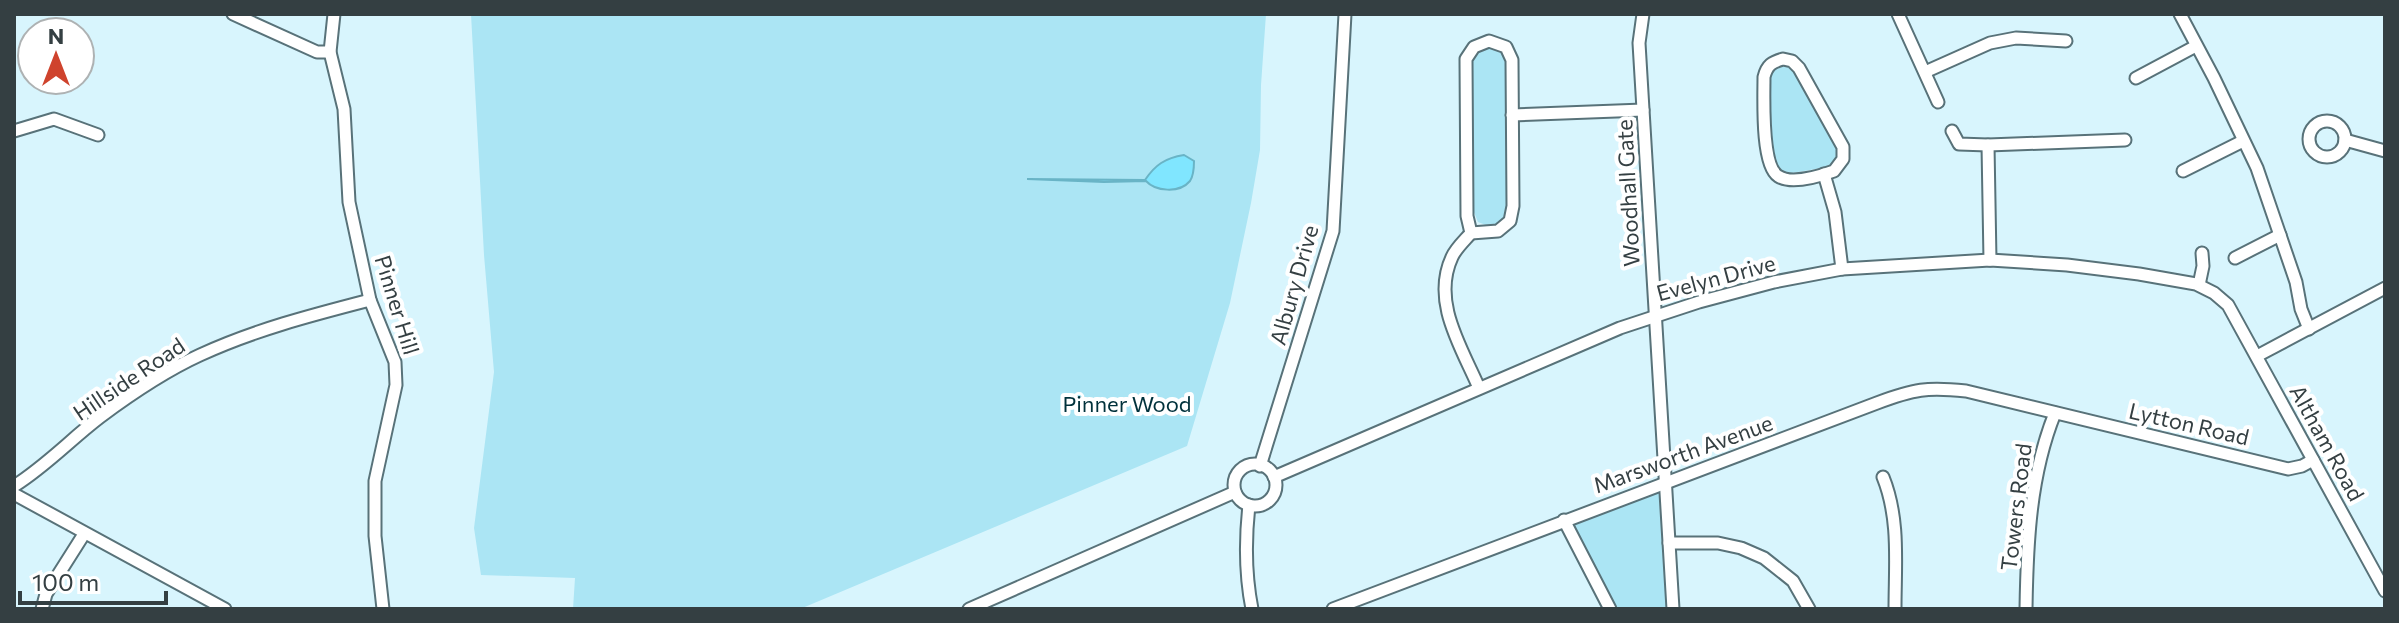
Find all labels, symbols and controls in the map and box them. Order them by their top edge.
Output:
north arrow [16,16,96,96]
text: N [48,22,64,49]
street label: Woodhall Gate [1610,119,1645,267]
street label: Albury Drive [1264,222,1324,348]
street label: Evelyn Drive [1653,249,1778,306]
street label: Pinner Hill [370,252,425,358]
street label: Hillside Road [68,331,190,426]
street label: Altham Road [2284,380,2370,506]
park label: Pinner Wood [1062,390,1192,417]
street label: Lytton Road [2126,397,2252,450]
street label: Marsworth Avenue [1589,409,1776,499]
street label: Towers Road [1994,442,2037,572]
scale bar [20,555,166,605]
text: 100 m [32,567,99,596]

